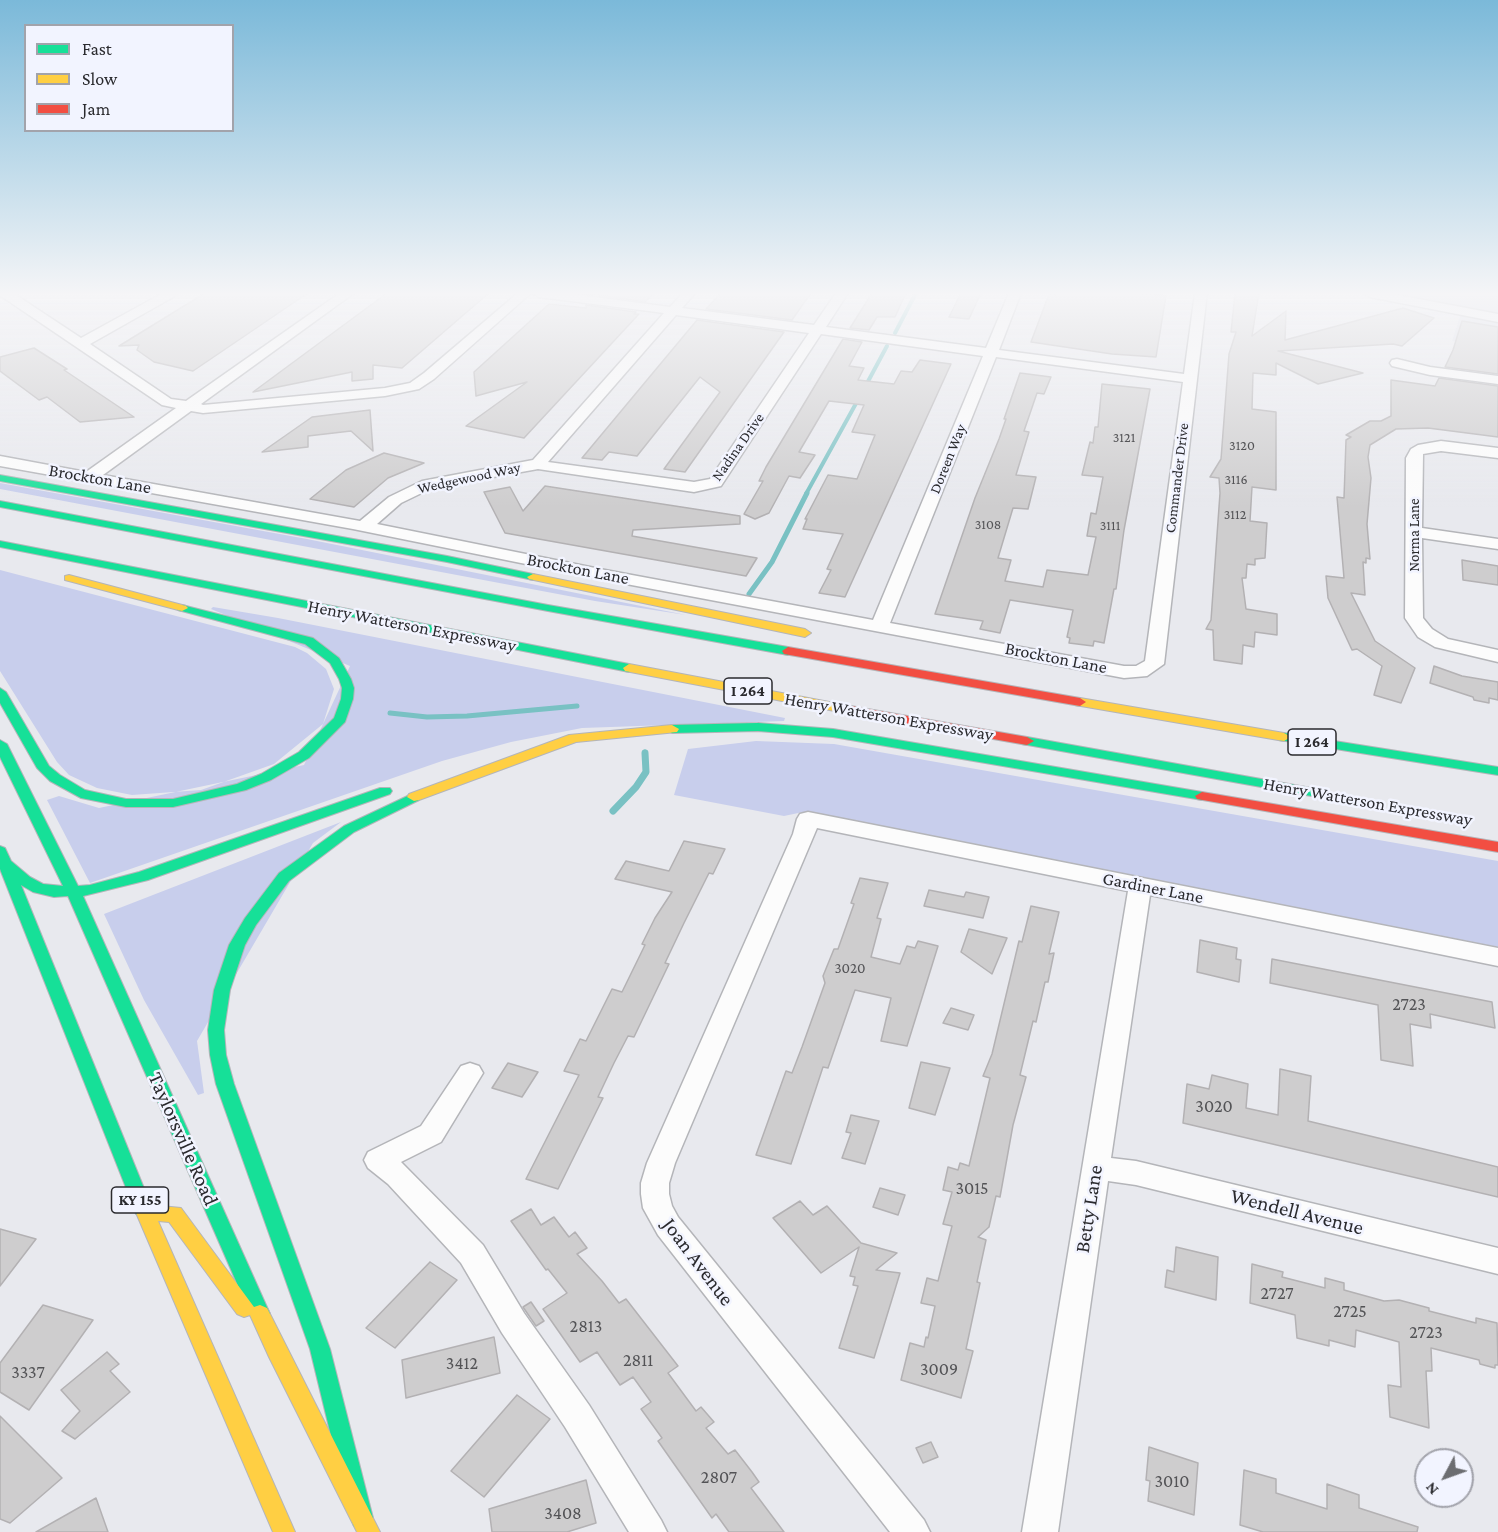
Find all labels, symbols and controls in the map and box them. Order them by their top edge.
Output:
legend [24,24,234,132]
text: Fast [82,39,112,59]
text: Slow [82,69,117,89]
text: Jam [82,99,110,119]
street label: Nadina Drive [708,409,768,485]
street label: Doreen Way [926,422,970,496]
street label: Commander Drive [1161,422,1193,534]
house number: 3121 [1113,430,1135,446]
house number: 3120 [1229,438,1255,454]
street label: Wedgewood Way [416,458,522,498]
street label: Brockton Lane [47,459,153,499]
house number: 3116 [1224,472,1248,488]
street label: Norma Lane [1405,498,1423,572]
house number: 3112 [1224,507,1246,523]
house number: 3108 [975,517,1001,533]
house number: 3111 [1100,518,1120,534]
street label: Brockton Lane [525,549,631,589]
street label: Henry Watterson Expressway [306,595,518,657]
street label: Brockton Lane [1003,638,1109,678]
road number: I 264 [724,678,772,704]
street label: Henry Watterson Expressway [783,688,995,746]
road number: I 264 [1288,729,1336,755]
street label: Henry Watterson Expressway [1262,773,1474,831]
street label: Gardiner Lane [1101,868,1205,908]
house number: 3020 [834,959,866,977]
house number: 2723 [1392,993,1426,1015]
street label: Taylorsville Road [142,1068,224,1210]
house number: 3020 [1195,1095,1233,1117]
street label: Betty Lane [1070,1163,1108,1255]
house number: 3015 [955,1177,989,1199]
street label: Wendell Avenue [1228,1183,1366,1241]
road number: KY 155 [112,1187,168,1213]
street label: Joan Avenue [657,1213,739,1311]
house number: 2727 [1260,1282,1294,1304]
house number: 2725 [1333,1300,1367,1322]
house number: 2813 [570,1315,602,1337]
house number: 2723 [1409,1321,1443,1343]
house number: 2811 [623,1349,653,1371]
house number: 3412 [446,1352,478,1374]
house number: 3009 [920,1358,958,1380]
house number: 3337 [11,1361,45,1383]
north arrow [1414,1448,1474,1508]
house number: 2807 [701,1466,737,1488]
house number: 3010 [1155,1470,1189,1492]
text: N [1422,1479,1442,1499]
house number: 3408 [544,1502,582,1524]

